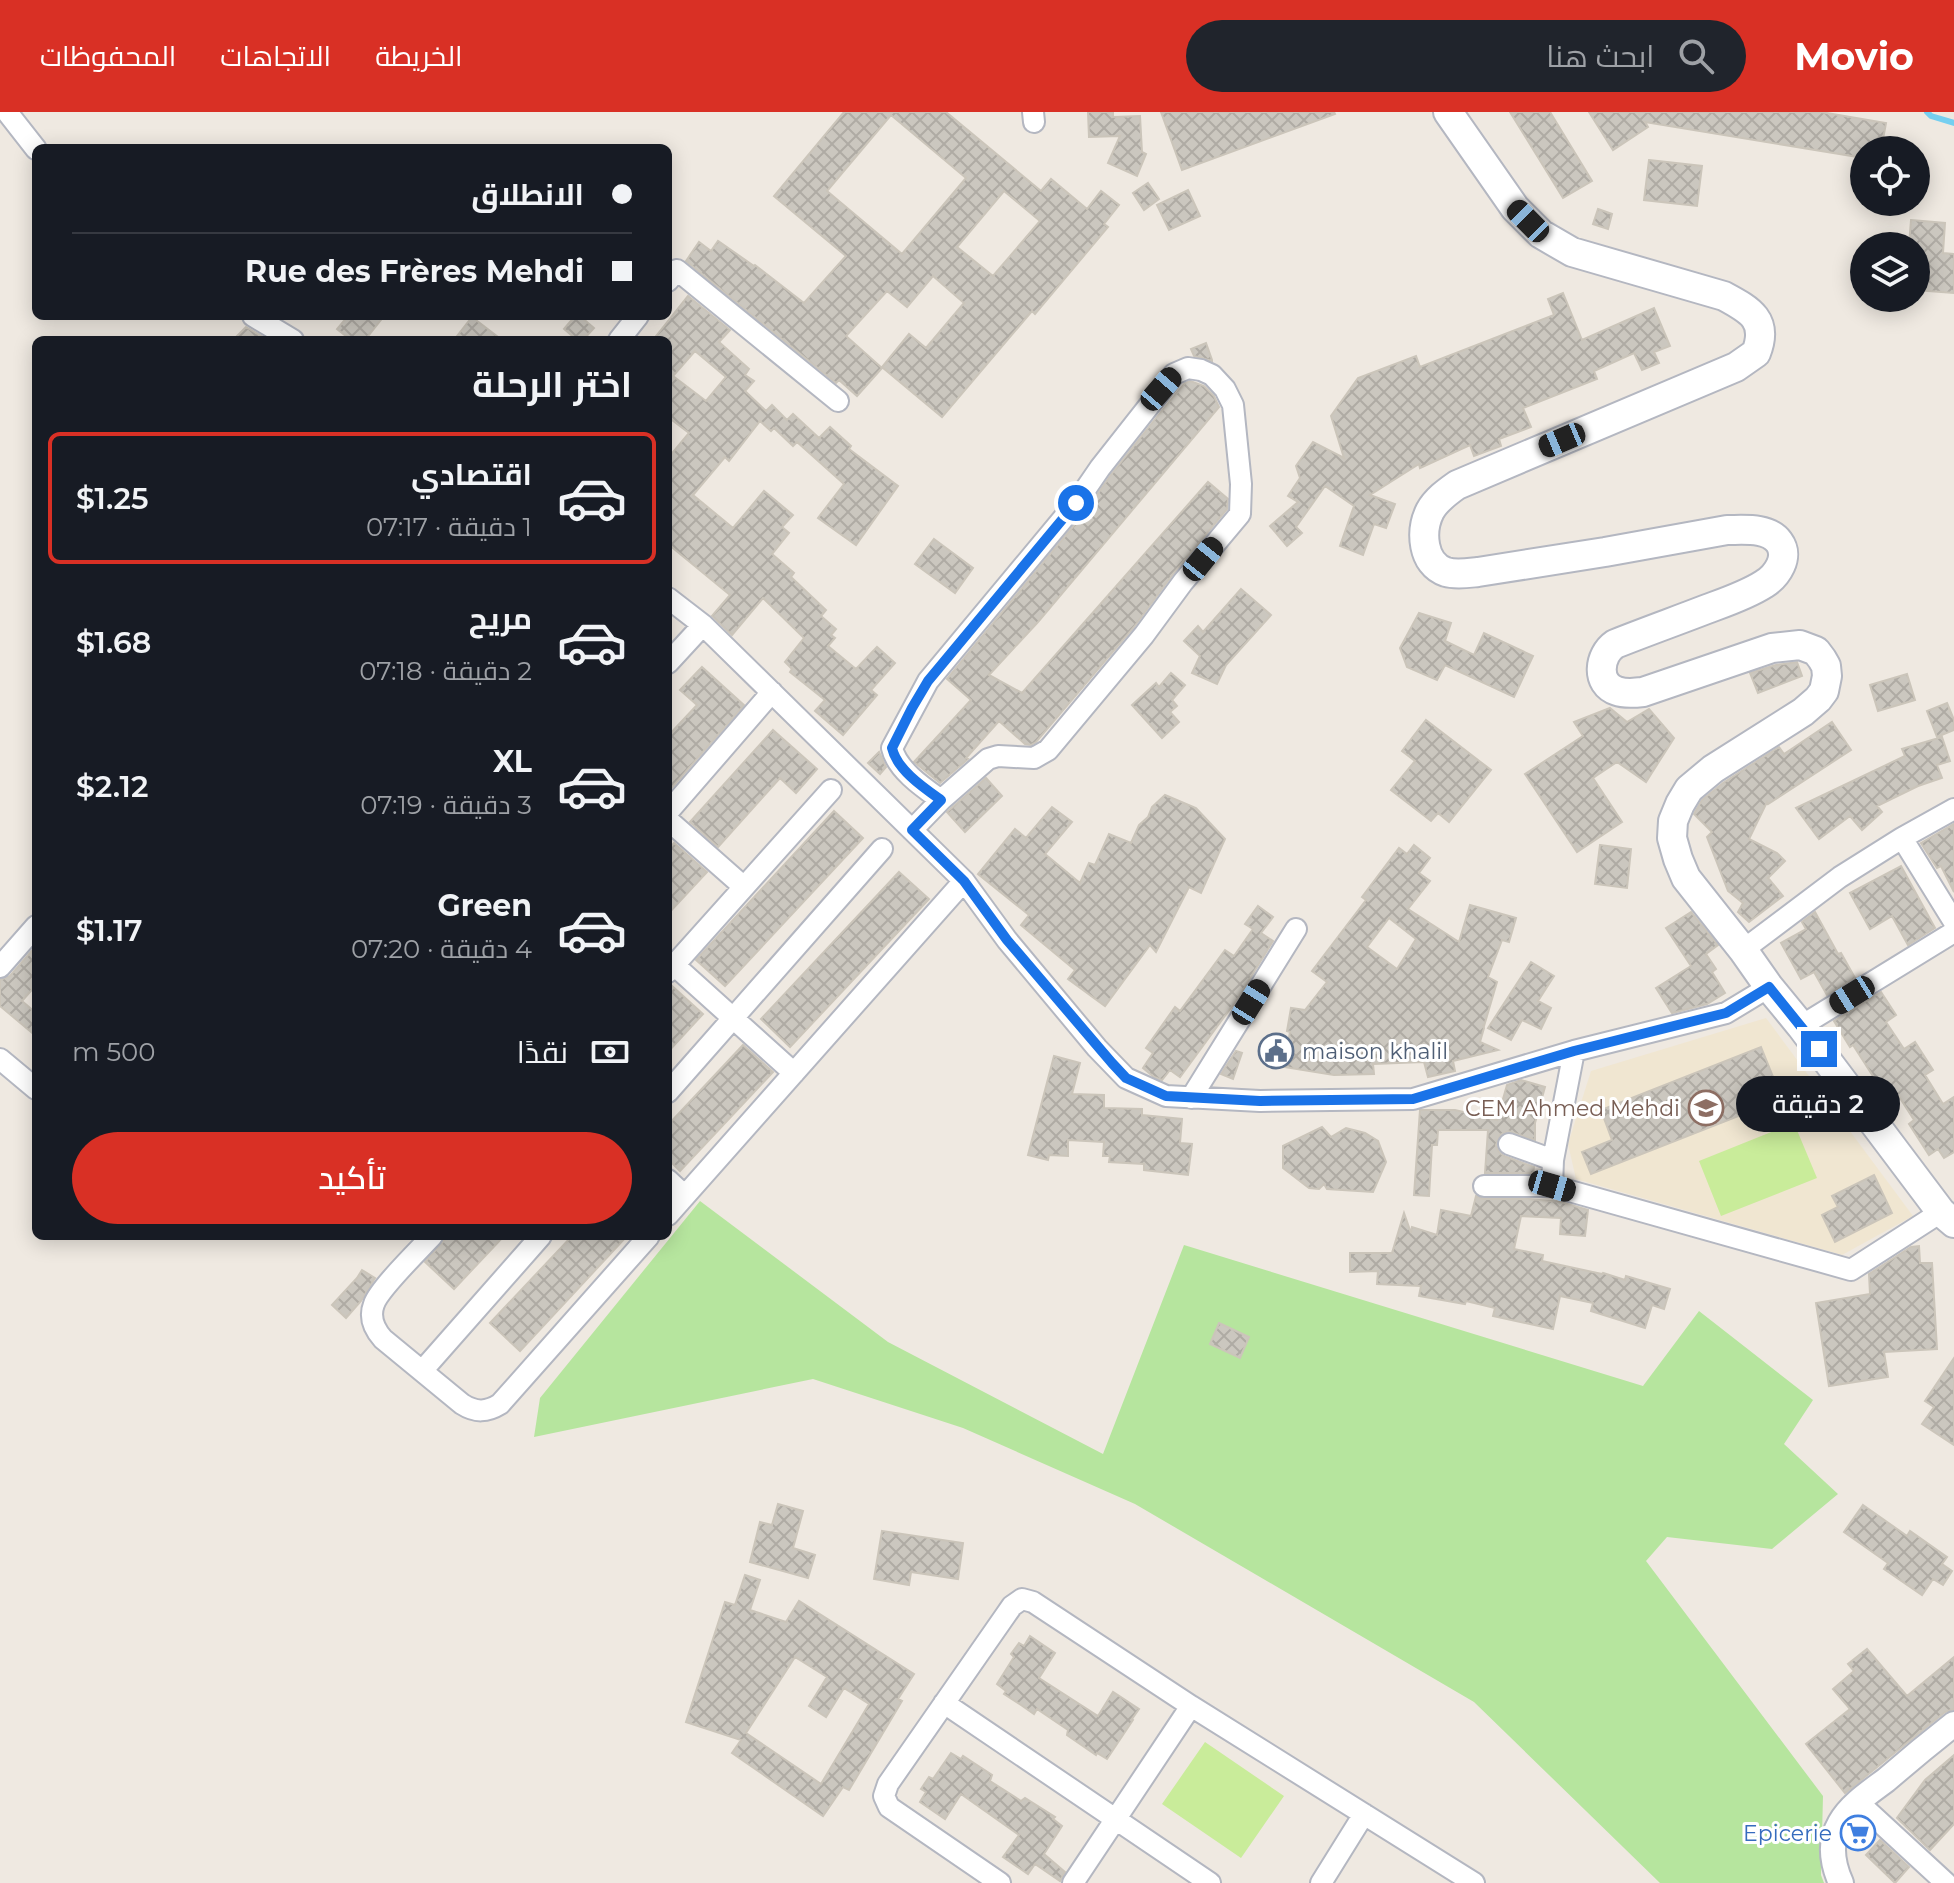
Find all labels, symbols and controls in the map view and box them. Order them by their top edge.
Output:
search box [1186,20,1746,92]
text: Movio [1794,33,1914,80]
icon: search [1674,34,1718,78]
text: ابحث هنا [1546,38,1654,75]
text: المحفوظات [40,39,176,73]
text: الاتجاهات [220,39,331,73]
text: الخريطة [375,39,463,73]
map controls [1850,136,1930,312]
button: locate [1850,136,1930,216]
text: الانطلاق [471,176,584,213]
car [1503,196,1553,246]
button: layers [1850,232,1930,312]
text: Rue des Frères Mehdi [245,253,584,290]
text: اختر الرحلة [472,362,632,406]
car [1136,363,1186,415]
car [1535,420,1589,460]
text: اقتصادي [411,456,532,493]
icon: car [556,462,628,534]
text: $1.25 [76,480,149,517]
route start [1058,485,1094,521]
text: 1 دقيقة · 07:17 [366,511,532,543]
car [1179,533,1227,585]
text: مريح [469,600,532,637]
icon: car [556,606,628,678]
text: $1.68 [76,624,151,661]
text: 2 دقيقة · 07:18 [359,655,532,687]
text: XL [493,743,532,780]
icon: car [556,750,628,822]
text: $2.12 [76,768,148,805]
text: 3 دقيقة · 07:19 [360,789,532,821]
text: Green [438,887,532,924]
icon: car [556,894,628,966]
text: $1.17 [76,912,143,949]
text: 4 دقيقة · 07:20 [351,933,532,965]
car [1825,972,1879,1018]
car [1228,975,1274,1029]
icon: cash [588,1030,632,1074]
route end [1801,1031,1837,1067]
public building icon: maison khalil [1257,1032,1295,1070]
text: نقدًا [517,1034,568,1071]
text: 500 m [72,1036,156,1068]
place label: maison khalil [1302,1038,1448,1065]
callout: 2 دقيقة [1737,1077,1901,1133]
text: 2 دقيقة [1772,1088,1864,1120]
school or university icon: CEM Ahmed Mehdi [1687,1089,1725,1127]
place label: CEM Ahmed Mehdi [1465,1095,1680,1122]
button: تأكيد [72,1132,632,1224]
car [1526,1168,1578,1204]
supermarket icon: Epicerie [1839,1814,1877,1852]
place label: Epicerie [1743,1820,1832,1847]

